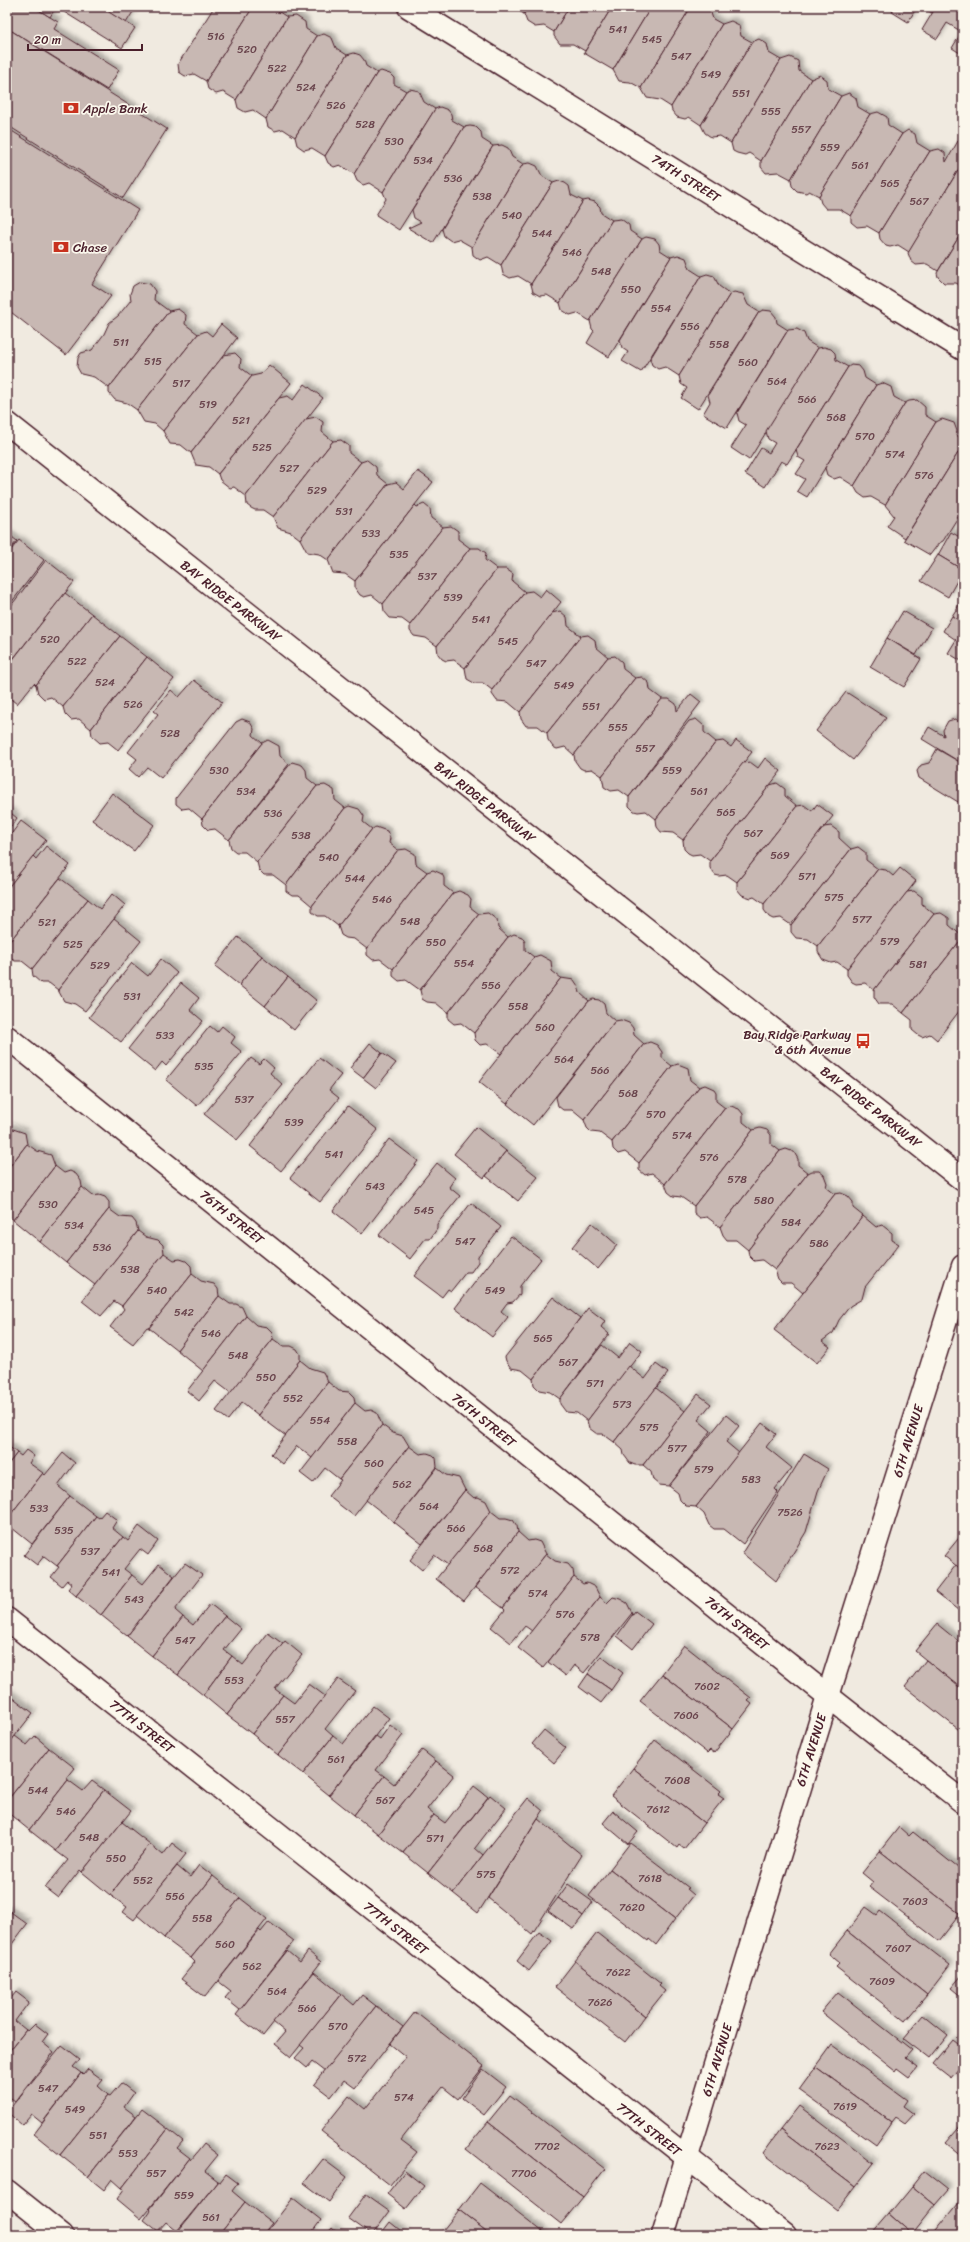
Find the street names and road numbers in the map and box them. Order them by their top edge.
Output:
street label: 74TH STREET [647,147,727,209]
street label: BAY RIDGE PARKWAY [175,554,287,649]
street label: BAY RIDGE PARKWAY [429,755,541,850]
street label: BAY RIDGE PARKWAY [815,1060,927,1155]
street label: 76TH STREET [195,1184,271,1251]
street label: 76TH STREET [447,1387,523,1454]
street label: 6TH AVENUE [886,1401,930,1480]
street label: 76TH STREET [700,1590,776,1657]
street label: 77TH STREET [104,1693,181,1760]
street label: 6TH AVENUE [789,1710,833,1789]
street label: 77TH STREET [358,1895,435,1962]
street label: 6TH AVENUE [695,2020,739,2099]
street label: 77TH STREET [611,2096,688,2163]

